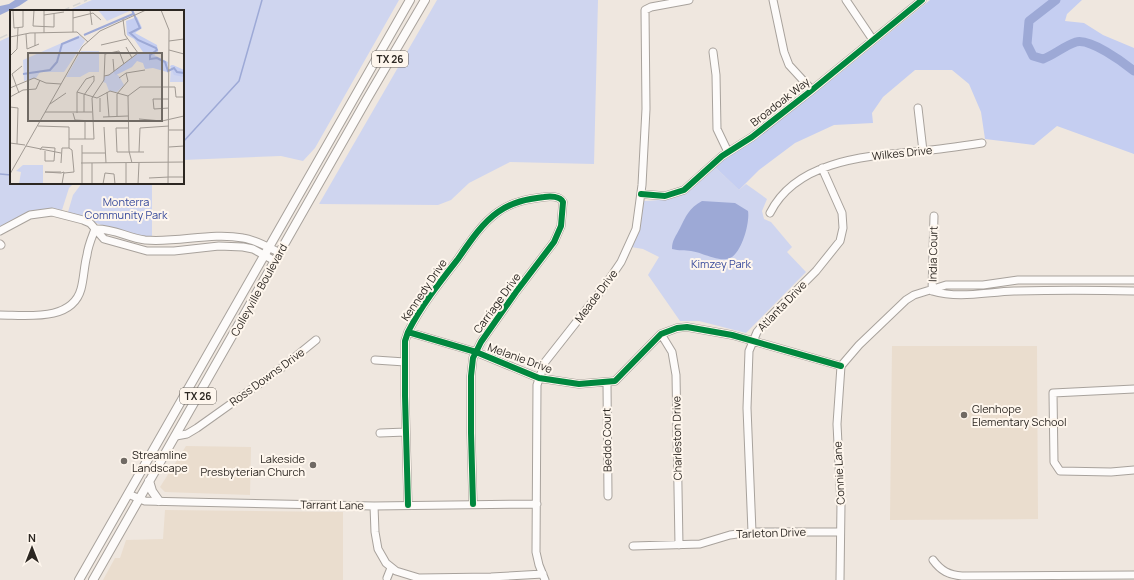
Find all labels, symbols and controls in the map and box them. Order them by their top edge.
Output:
inset map [10,10,184,184]
road number: TX 26 [372,51,408,67]
street label: Broadoak Way [747,74,813,129]
street label: Wilkes Drive [871,142,933,163]
park label: Monterra Community Park [85,194,168,222]
street label: India Court [925,226,940,282]
street label: Colleyville Boulevard [227,241,290,339]
street label: Kennedy Drive [397,255,450,324]
park label: Kimzey Park [691,256,752,271]
street label: Meade Drive [571,266,621,325]
street label: Carriage Drive [470,269,524,336]
street label: Atlanta Drive [754,277,810,334]
street label: Melanie Drive [486,339,555,376]
street label: Ross Downs Drive [226,344,308,409]
road number: TX 26 [180,388,216,404]
street label: Charleston Drive [668,395,685,480]
place label: Glenhope Elementary School [972,401,1067,429]
street label: Beddo Court [598,408,615,472]
marker: Glenhope Elementary School [959,410,969,420]
street label: Connie Lane [829,440,848,505]
place label: Streamline Landscape [132,447,188,475]
place label: Lakeside Presbyterian Church [200,451,306,479]
marker: Streamline Landscape [119,456,129,466]
marker: Lakeside Presbyterian Church [308,460,318,470]
street label: Tarrant Lane [300,496,364,513]
street label: Tarleton Drive [736,524,807,541]
north arrow [12,528,52,568]
text: N [28,530,36,545]

